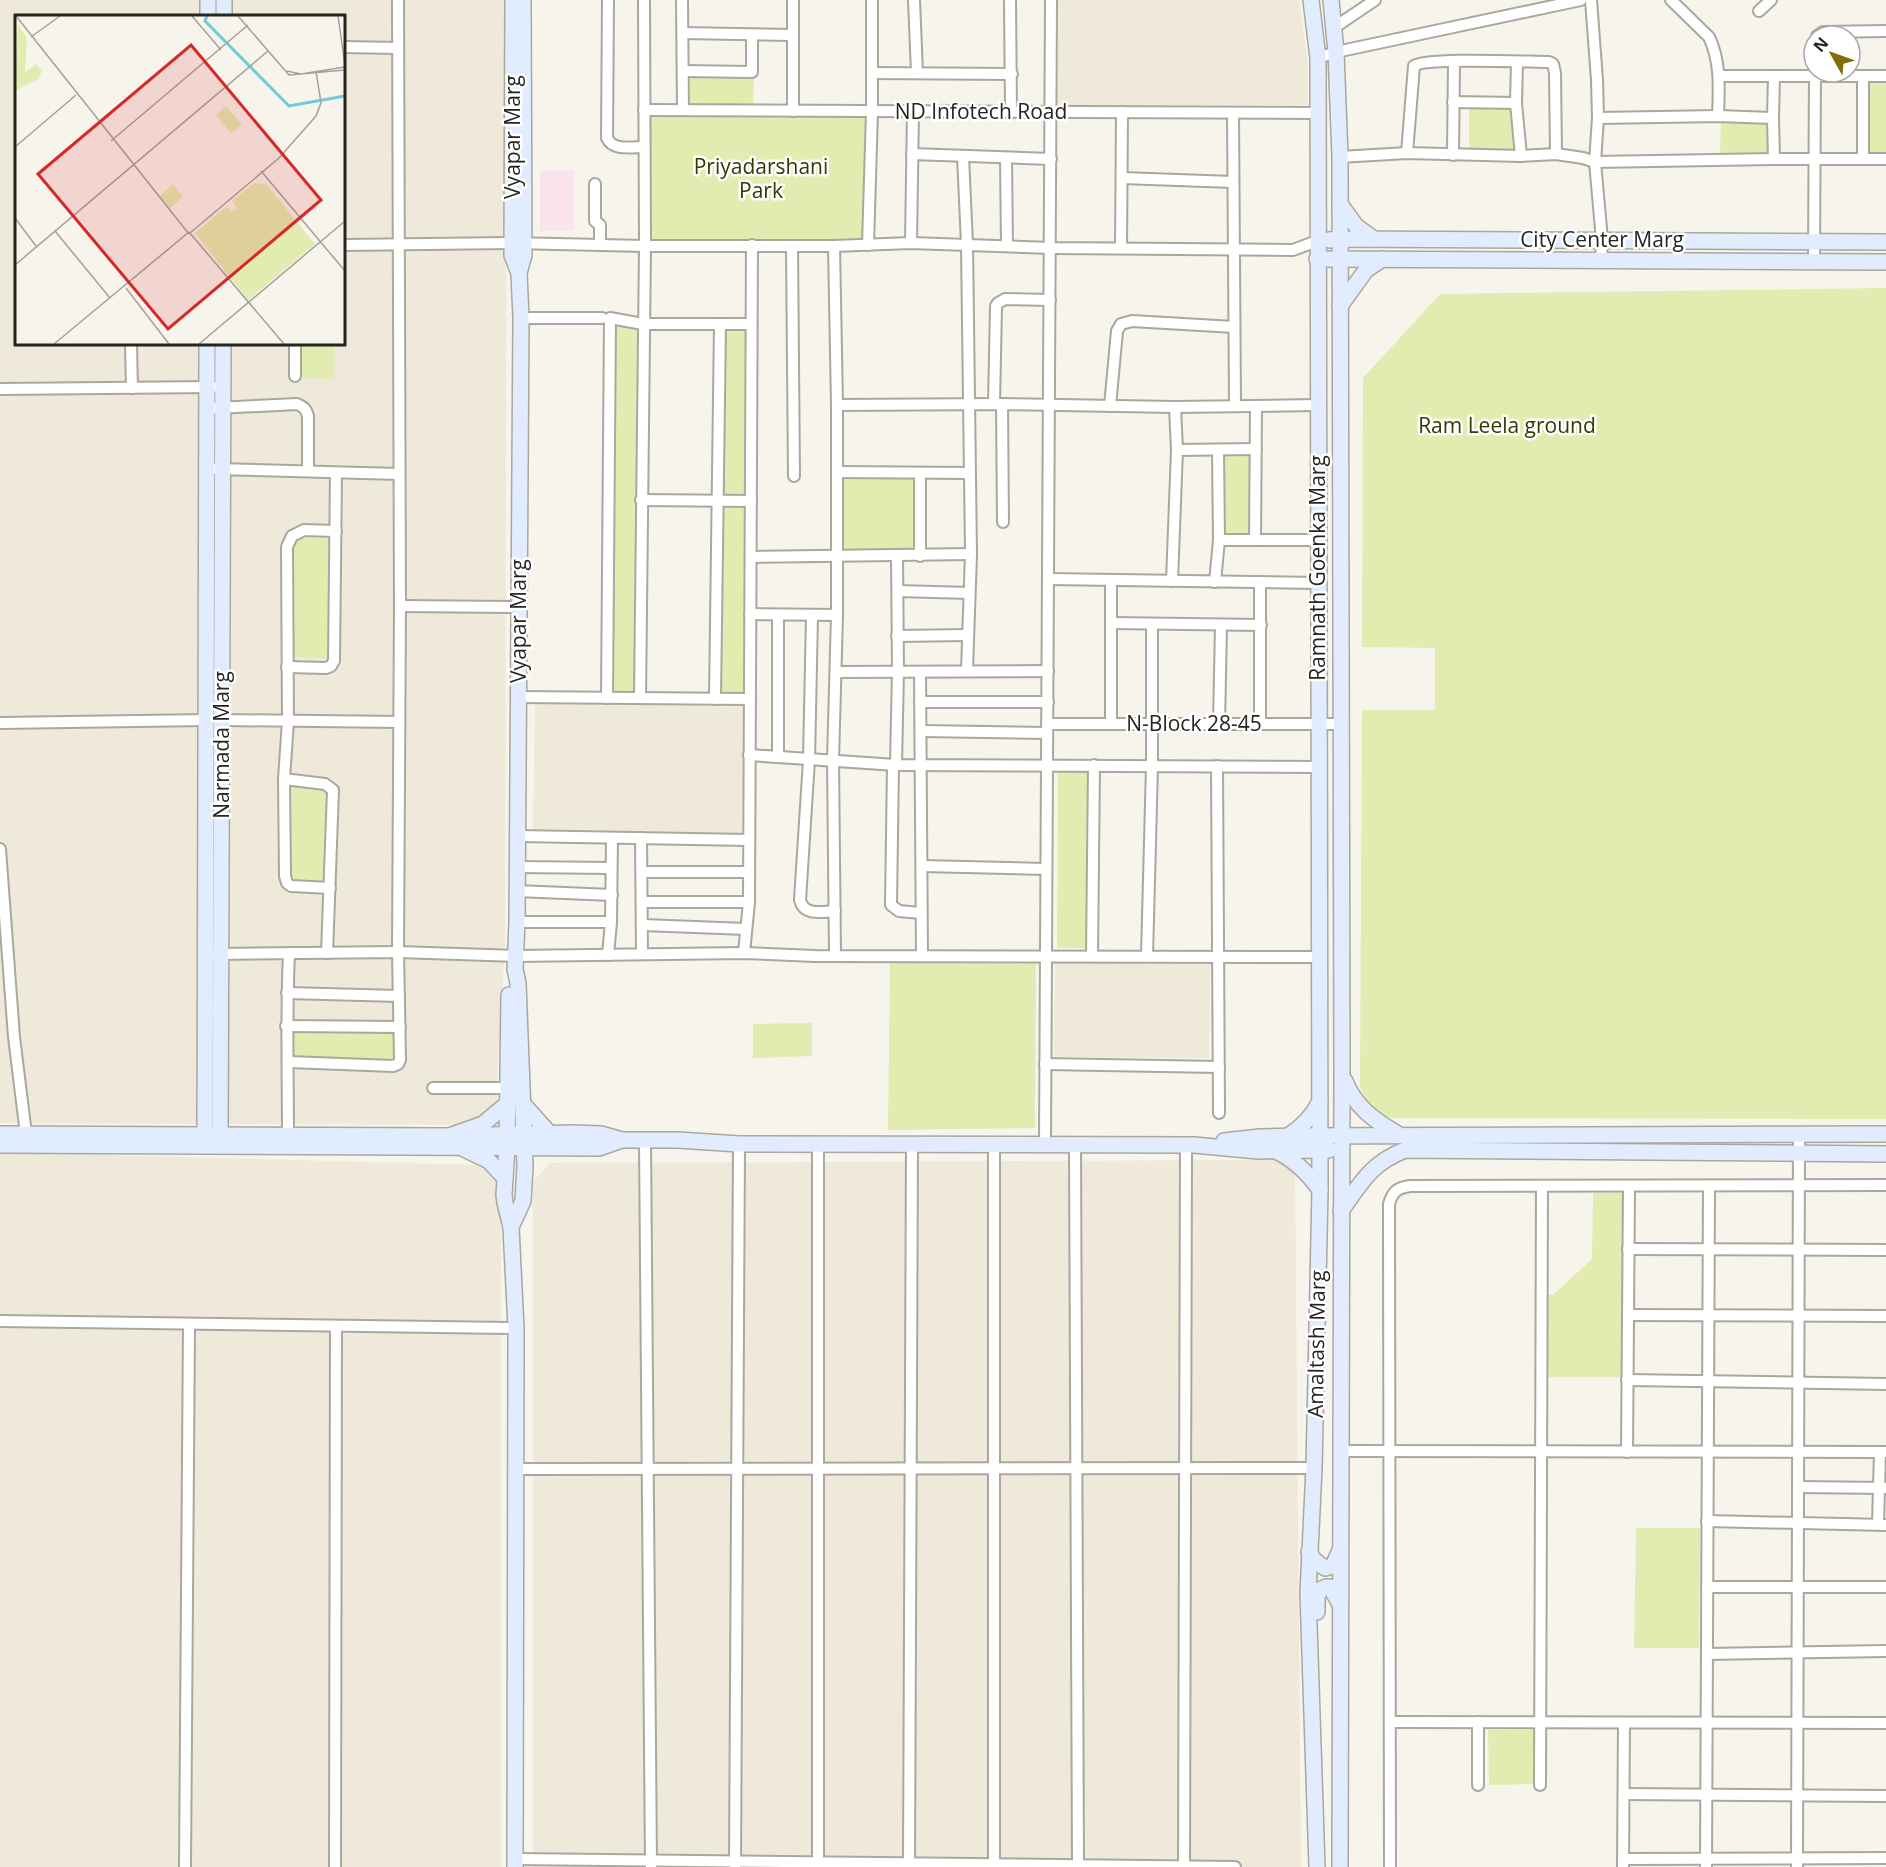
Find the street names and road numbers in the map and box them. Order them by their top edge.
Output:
street label: Vyapar Marg [498,75,526,199]
street label: ND Infotech Road [895,97,1067,125]
street label: City Center Marg [1520,225,1684,253]
street label: Ramnath Goenka Marg [1303,455,1331,681]
street label: Vyapar Marg [504,559,532,683]
street label: Narmada Marg [207,671,235,819]
street label: N-Block 28-45 [1126,709,1262,737]
street label: Amaltash Marg [1301,1270,1331,1418]

